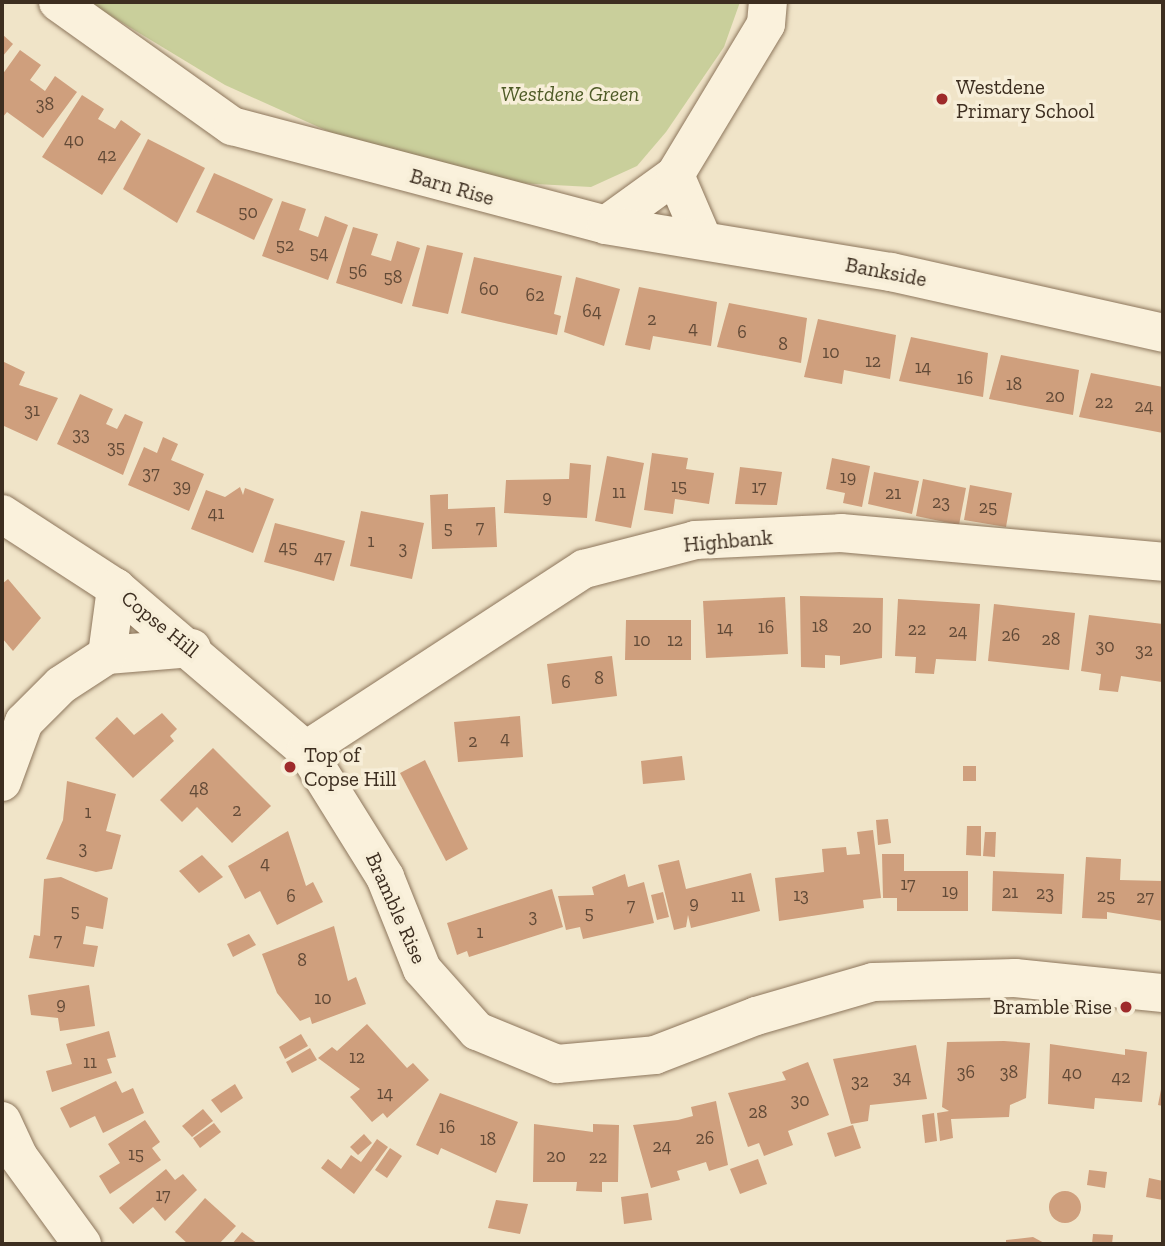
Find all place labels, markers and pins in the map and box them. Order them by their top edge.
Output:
place label: Westdene Primary School [956,74,1095,124]
marker: Westdene Primary School [934,91,950,107]
place label: Top of Copse Hill [304,742,397,792]
marker: Top of Copse Hill [282,759,298,775]
place label: Bramble Rise [993,994,1112,1020]
marker: Bramble Rise [1118,999,1134,1015]

